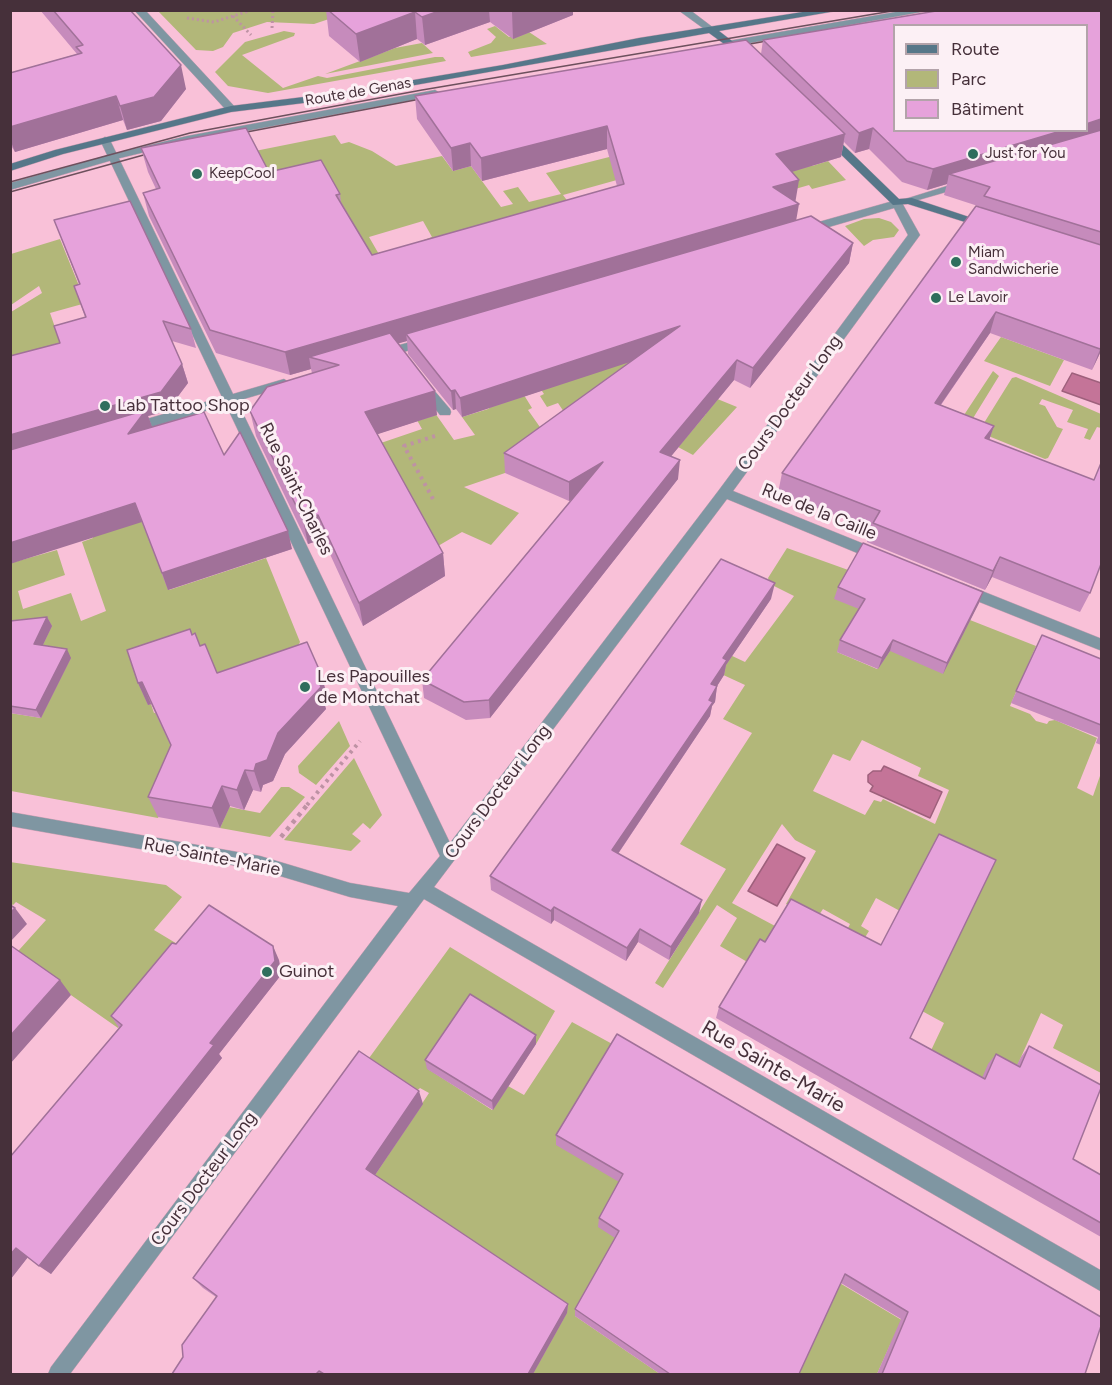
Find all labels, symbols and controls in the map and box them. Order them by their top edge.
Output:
legend [893,24,1088,132]
text: Route [951,38,999,60]
text: Parc [951,68,986,90]
street label: Route de Genas [304,74,412,110]
text: Bâtiment [951,98,1024,120]
place label: Just for You [985,145,1066,163]
marker: Just for You [966,147,980,161]
place label: KeepCool [209,165,275,183]
marker: KeepCool [190,167,204,181]
place label: Miam Sandwicherie [968,244,1059,279]
marker: Miam Sandwicherie [949,255,963,269]
place label: Le Lavoir [948,289,1008,307]
marker: Le Lavoir [929,291,943,305]
street label: Cours Docteur Long [734,331,846,475]
place label: Lab Tattoo Shop [117,395,250,417]
marker: Lab Tattoo Shop [98,399,112,413]
street label: Rue Saint-Charles [255,419,337,559]
street label: Rue de la Caille [758,479,880,545]
place label: Les Papouilles de Montchat [317,666,430,708]
marker: Les Papouilles de Montchat [298,680,312,694]
street label: Cours Docteur Long [440,721,556,863]
street label: Rue Sainte-Marie [142,833,282,881]
place label: Guinot [279,961,334,983]
marker: Guinot [260,965,274,979]
street label: Rue Sainte-Marie [697,1016,849,1118]
street label: Cours Docteur Long [146,1108,262,1250]

